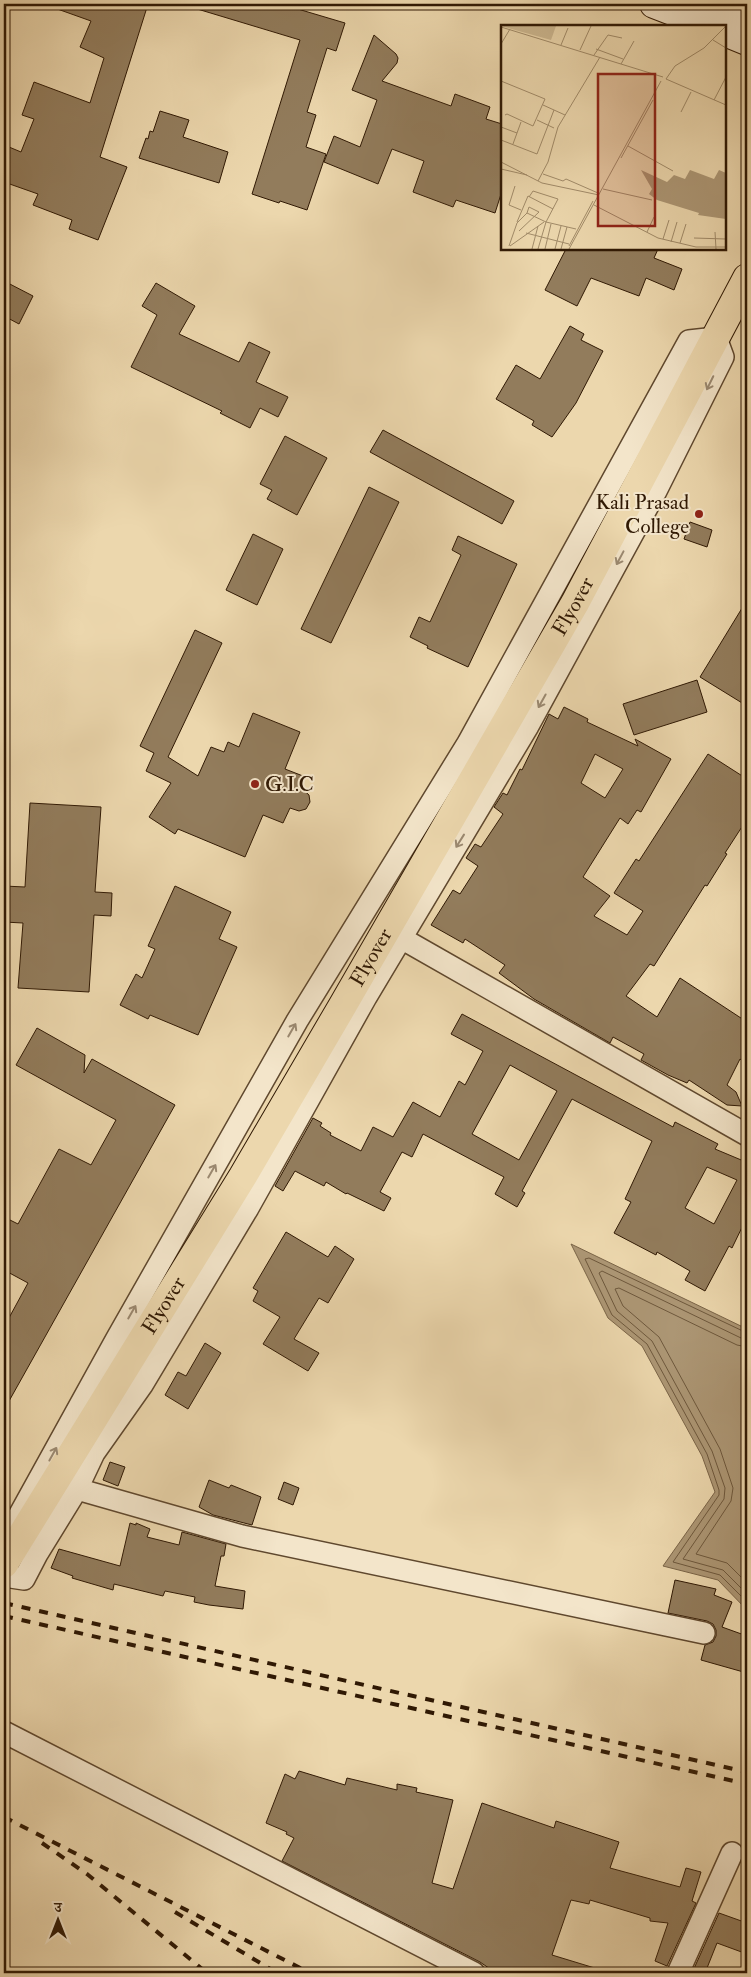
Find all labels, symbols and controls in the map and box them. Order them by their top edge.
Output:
inset map [501,25,726,250]
one-way arrow [705,375,715,390]
place label: Kali Prasad College [596,489,690,540]
marker: Kali Prasad College [693,508,705,520]
one-way arrow [615,551,625,566]
street label: Flyover [546,572,600,641]
one-way arrow [537,693,546,708]
place label: G.I.C [265,771,314,798]
marker: G.I.C [249,778,261,790]
one-way arrow [454,834,464,848]
street label: Flyover [344,923,399,991]
one-way arrow [288,1023,298,1037]
one-way arrow [208,1164,217,1179]
street label: Flyover [136,1271,192,1339]
one-way arrow [127,1306,137,1320]
one-way arrow [48,1447,58,1462]
north arrow [32,1894,82,1944]
text: उ [53,1899,62,1916]

